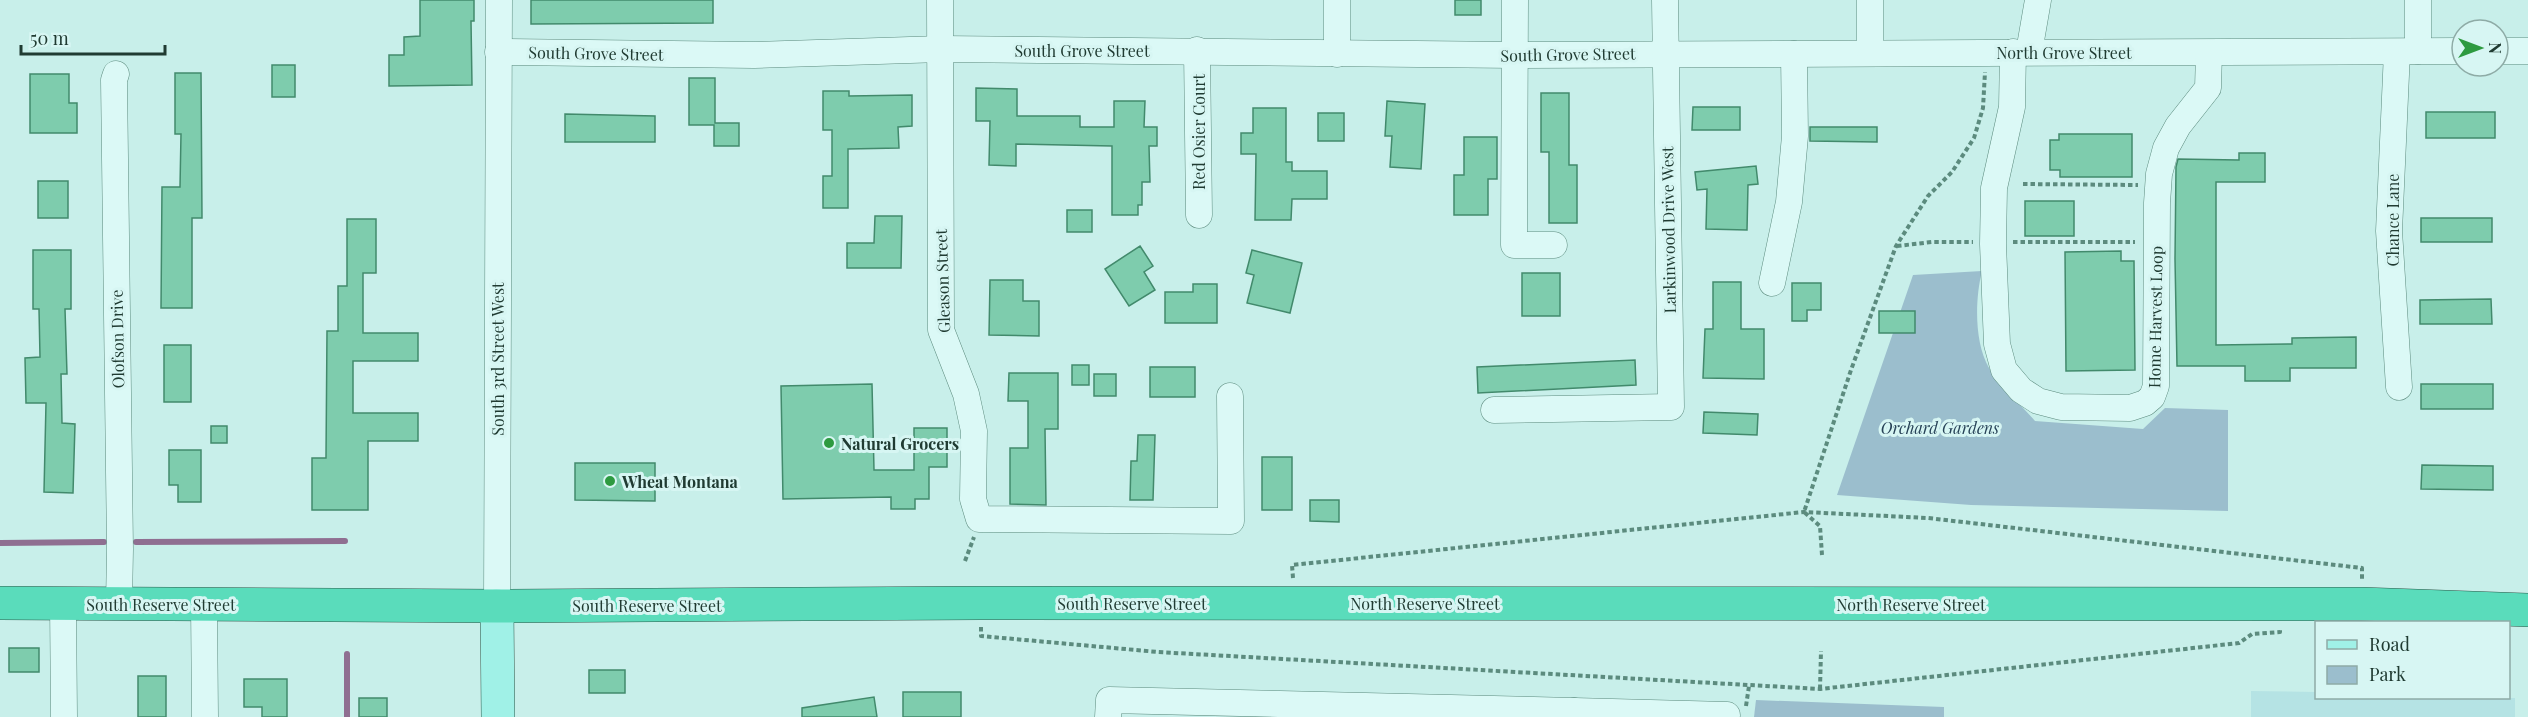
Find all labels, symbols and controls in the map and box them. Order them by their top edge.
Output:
scale bar [21,18,165,56]
north arrow [2450,18,2510,78]
text: 50 m [30,26,69,50]
street label: South Grove Street [1014,40,1150,61]
street label: South Grove Street [528,41,664,65]
street label: South Grove Street [1500,42,1636,66]
street label: North Grove Street [1996,42,2132,63]
text: N [2485,42,2506,54]
street label: Red Osier Court [1188,74,1209,190]
street label: Larkinwood Drive West [1656,146,1680,314]
street label: Chance Lane [2382,174,2403,266]
street label: Gleason Street [930,228,954,333]
street label: Home Harvest Loop [2143,246,2167,388]
street label: South 3rd Street West [487,282,508,436]
street label: Olofson Drive [106,289,128,389]
park label: Orchard Gardens [1881,417,1999,438]
place label: Natural Grocers [841,433,959,454]
marker: Natural Grocers [822,436,836,450]
place label: Wheat Montana [621,471,739,492]
marker: Wheat Montana [603,474,617,488]
street label: South Reserve Street [1057,593,1207,614]
street label: North Reserve Street [1350,593,1500,614]
street label: South Reserve Street [86,594,236,615]
street label: North Reserve Street [1836,594,1986,615]
street label: South Reserve Street [572,595,722,616]
legend [2315,621,2510,699]
text: Road [2369,632,2410,656]
text: Park [2369,662,2406,686]

